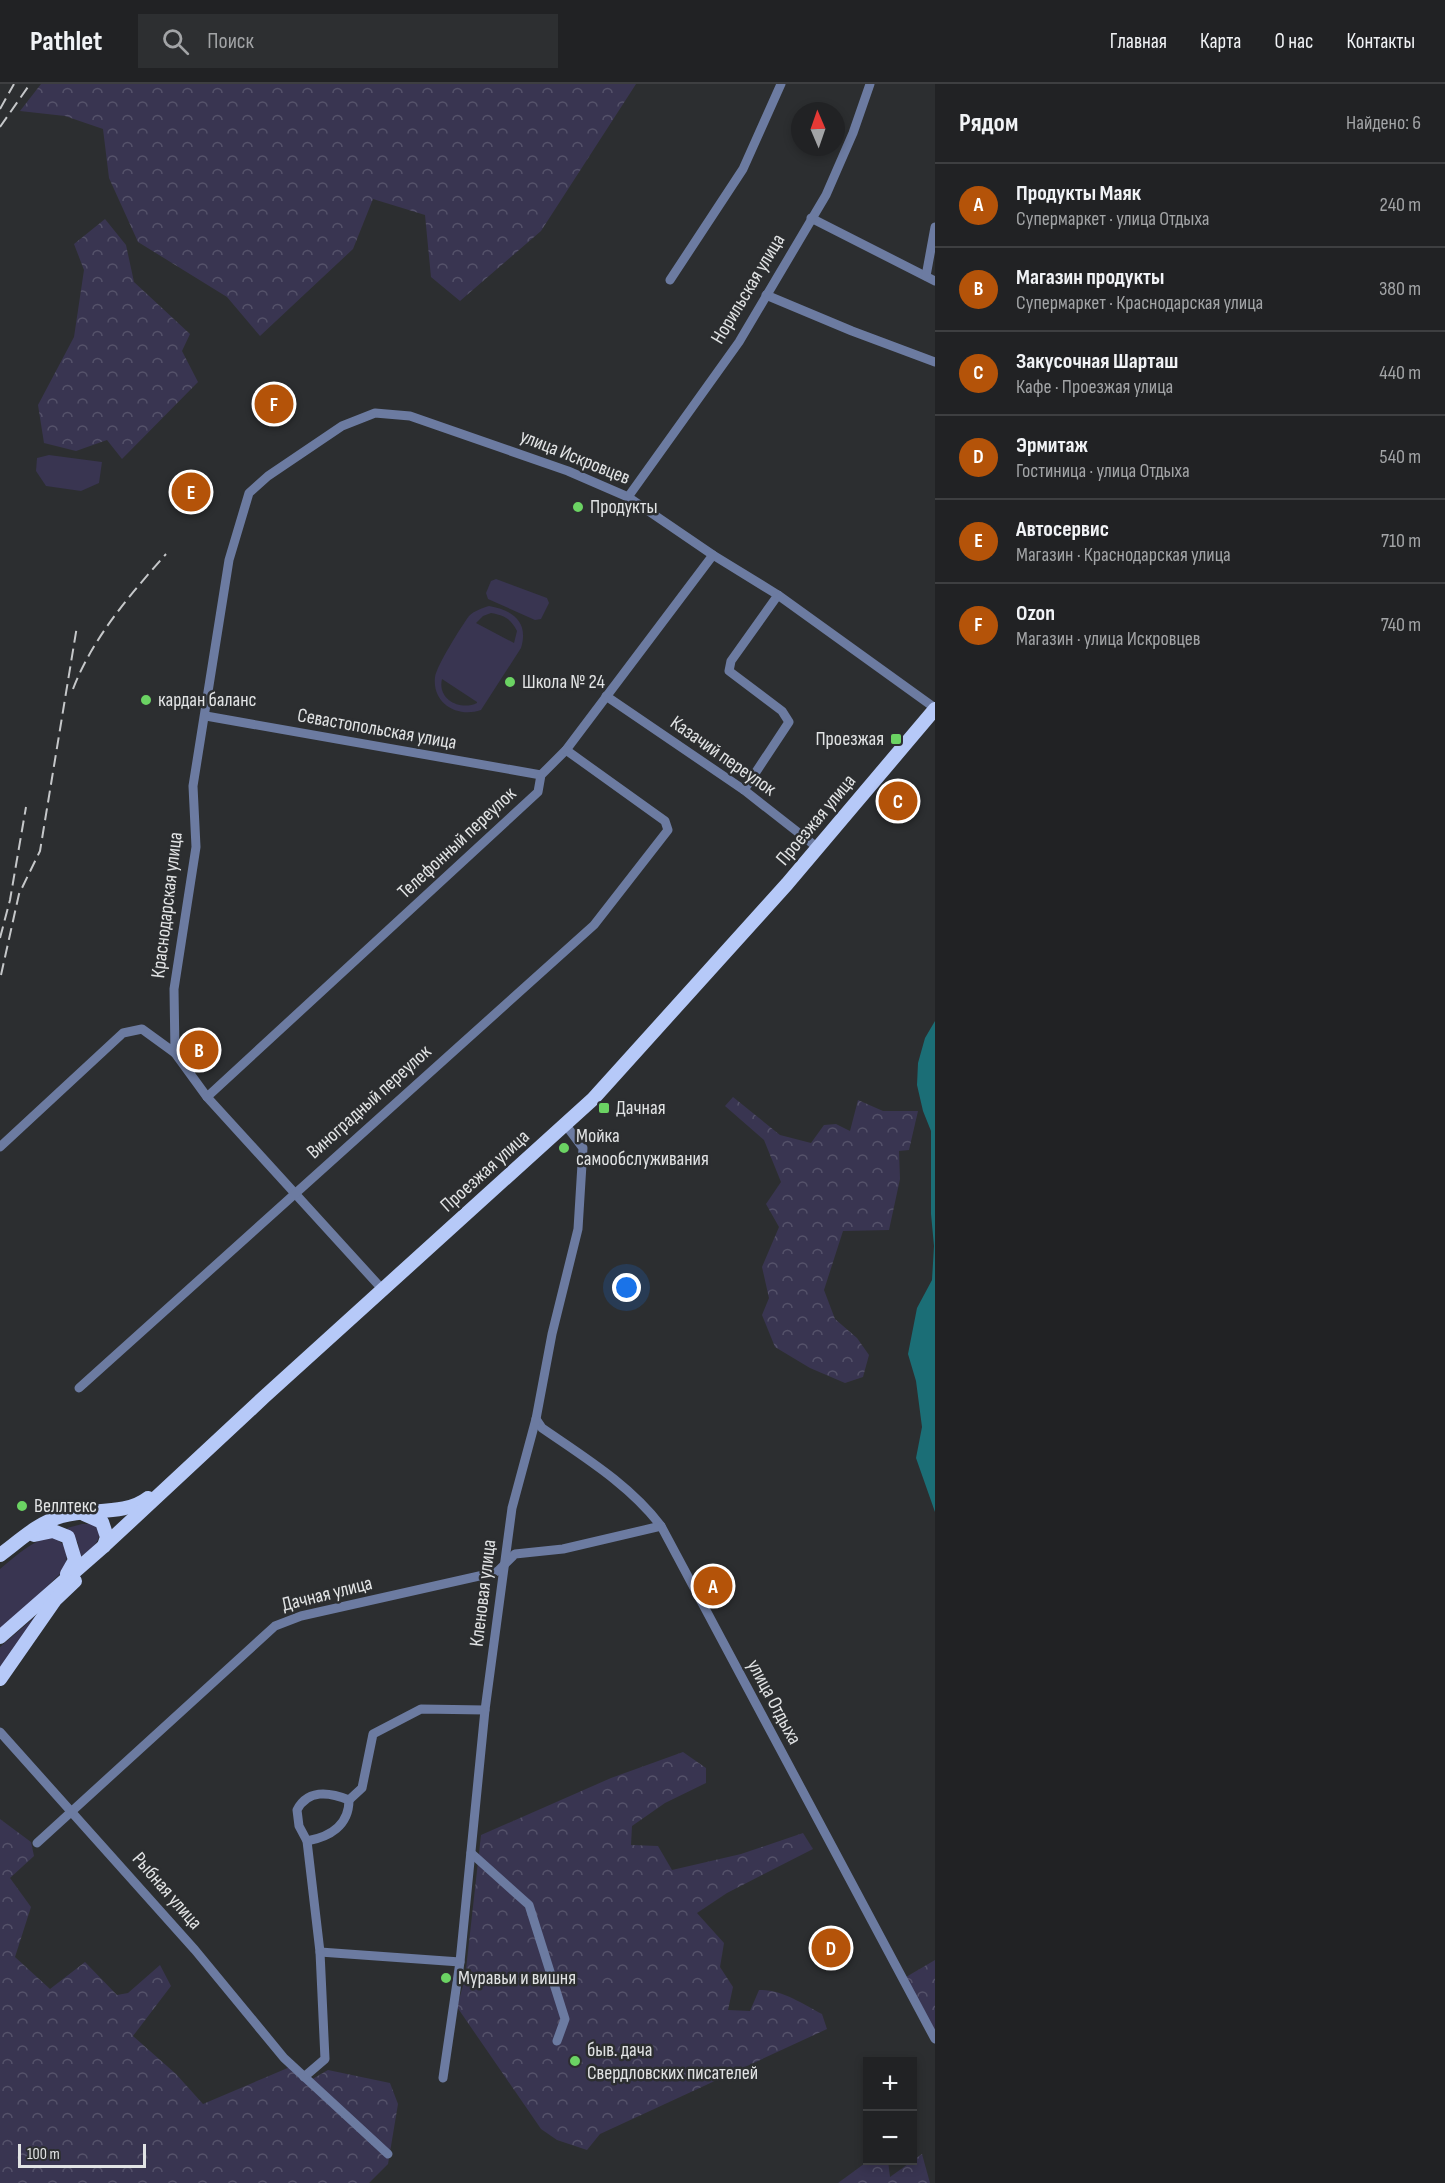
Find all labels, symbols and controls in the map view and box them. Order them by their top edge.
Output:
search box [138,14,558,68]
text: Pathlet [30,25,102,58]
icon: search [159,25,192,58]
text: Поиск [207,28,254,55]
text: Главная [1110,29,1167,54]
text: Карта [1200,29,1241,54]
text: О нас [1274,29,1313,54]
text: Контакты [1346,29,1415,54]
north arrow [791,102,845,156]
text: Рядом [959,108,1018,139]
text: Найдено: 6 [1346,111,1421,135]
text: Продукты Маяк [1016,180,1141,207]
text: A [974,193,983,217]
text: 240 m [1380,193,1421,217]
text: Супермаркет · улица Отдыха [1016,207,1209,231]
street label: Норильская улица [706,230,790,348]
text: Магазин продукты [1016,264,1164,291]
text: B [974,277,983,301]
text: 380 m [1379,277,1421,301]
text: Супермаркет · Краснодарская улица [1016,291,1263,315]
text: Закусочная Шарташ [1016,348,1178,375]
text: C [973,361,984,385]
text: 440 m [1379,361,1421,385]
text: Кафе · Проезжая улица [1016,375,1173,399]
pin: F [254,382,294,426]
street label: улица Искровцев [516,424,634,490]
text: Эрмитаж [1016,432,1088,459]
text: D [973,445,984,469]
text: 540 m [1380,445,1421,469]
text: Гостиница · улица Отдыха [1016,459,1190,483]
pin: E [172,470,210,514]
place label: Продукты [590,495,657,519]
marker: Продукты [571,500,585,514]
text: Автосервис [1016,516,1109,543]
text: E [974,529,983,553]
text: 710 m [1381,529,1421,553]
text: Магазин · Краснодарская улица [1016,543,1231,567]
text: Ozon [1016,600,1055,627]
text: F [974,613,983,637]
text: 740 m [1381,613,1421,637]
text: Магазин · улица Искровцев [1016,627,1201,651]
place label: Школа № 24 [522,670,605,694]
marker: Школа № 24 [503,675,517,689]
place label: кардан баланс [158,688,257,712]
marker: кардан баланс [139,693,153,707]
street label: Севастопольская улица [295,703,459,755]
street label: Казачий переулок [665,711,781,802]
place label: Проезжая [815,727,884,751]
marker: Проезжая [889,732,903,746]
street label: Проезжая улица [771,770,861,870]
pin: C [878,778,918,824]
street label: Телефонный переулок [393,782,522,904]
street label: Краснодарская улица [146,831,188,979]
pin: B [180,1028,218,1072]
street label: Виноградный переулок [302,1040,436,1164]
place label: Дачная [616,1096,665,1120]
marker: Дачная [597,1101,611,1115]
place label: Мойка самообслуживания [576,1124,709,1171]
street label: Проезжая улица [436,1125,534,1217]
marker: Мойка самообслуживания [557,1141,571,1155]
your location [612,1273,641,1302]
place label: Веллтекс [34,1494,97,1518]
marker: Веллтекс [15,1499,29,1513]
street label: Кленовая улица [465,1538,501,1648]
pin: A [694,1564,732,1608]
street label: Дачная улица [279,1571,375,1617]
street label: улица Отдыха [742,1655,806,1749]
street label: Рыбная улица [127,1847,207,1935]
pin: D [812,1926,850,1970]
place label: Муравьи и вишня [458,1966,576,1990]
marker: Муравьи и вишня [439,1971,453,1985]
place label: быв. дача Свердловских писателей [587,2038,758,2085]
marker: быв. дача Свердловских писателей [568,2054,582,2068]
map controls [863,2057,917,2165]
button: + [863,2057,917,2111]
button: − [863,2111,917,2165]
scale bar [18,2141,146,2168]
text: 100 m [27,2145,60,2164]

